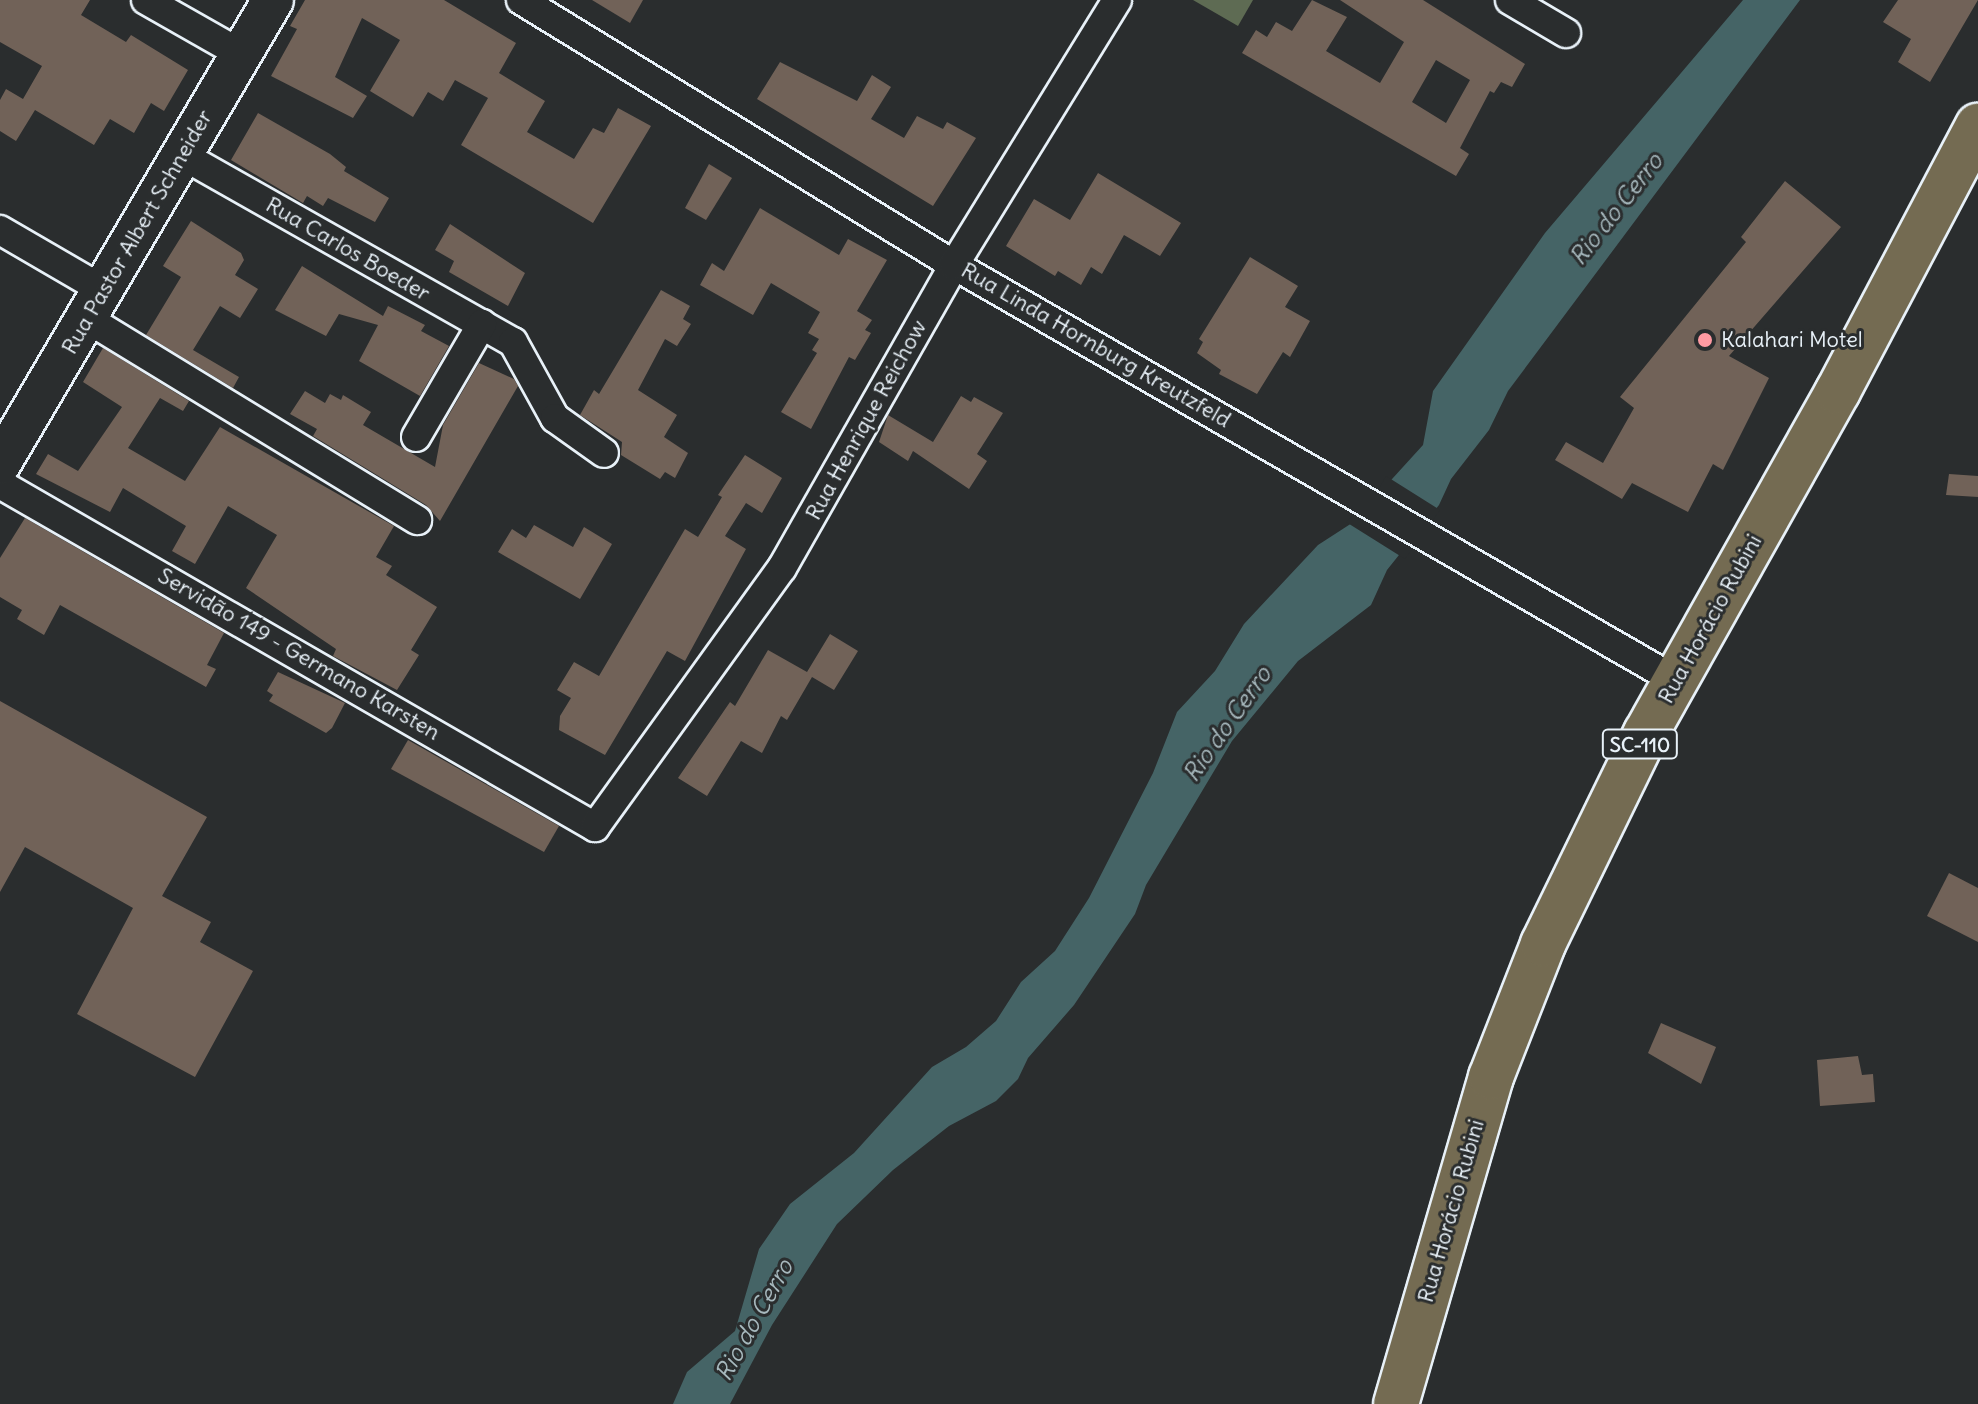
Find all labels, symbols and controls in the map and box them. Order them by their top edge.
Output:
street label: Rua Pastor Albert Schneider [56,105,218,359]
water label: Rio do Cerro [1563,147,1669,271]
street label: Rua Carlos Boeder [261,191,435,307]
street label: Rua Linda Hornburg Kreutzfeld [957,257,1235,433]
street label: Rua Henrique Reichow [800,315,932,525]
place label: Kalahari Motel [1721,327,1863,353]
marker: Kalahari Motel [1696,331,1714,349]
street label: Rua Horácio Rubini [1653,530,1767,708]
street label: Servidão 149 - Germano Karsten [153,562,445,746]
water label: Rio do Cerro [1177,661,1277,787]
road number: SC-110 [1600,728,1680,760]
street label: Rua Horácio Rubini [1412,1117,1490,1305]
water label: Rio do Cerro [709,1254,799,1386]

